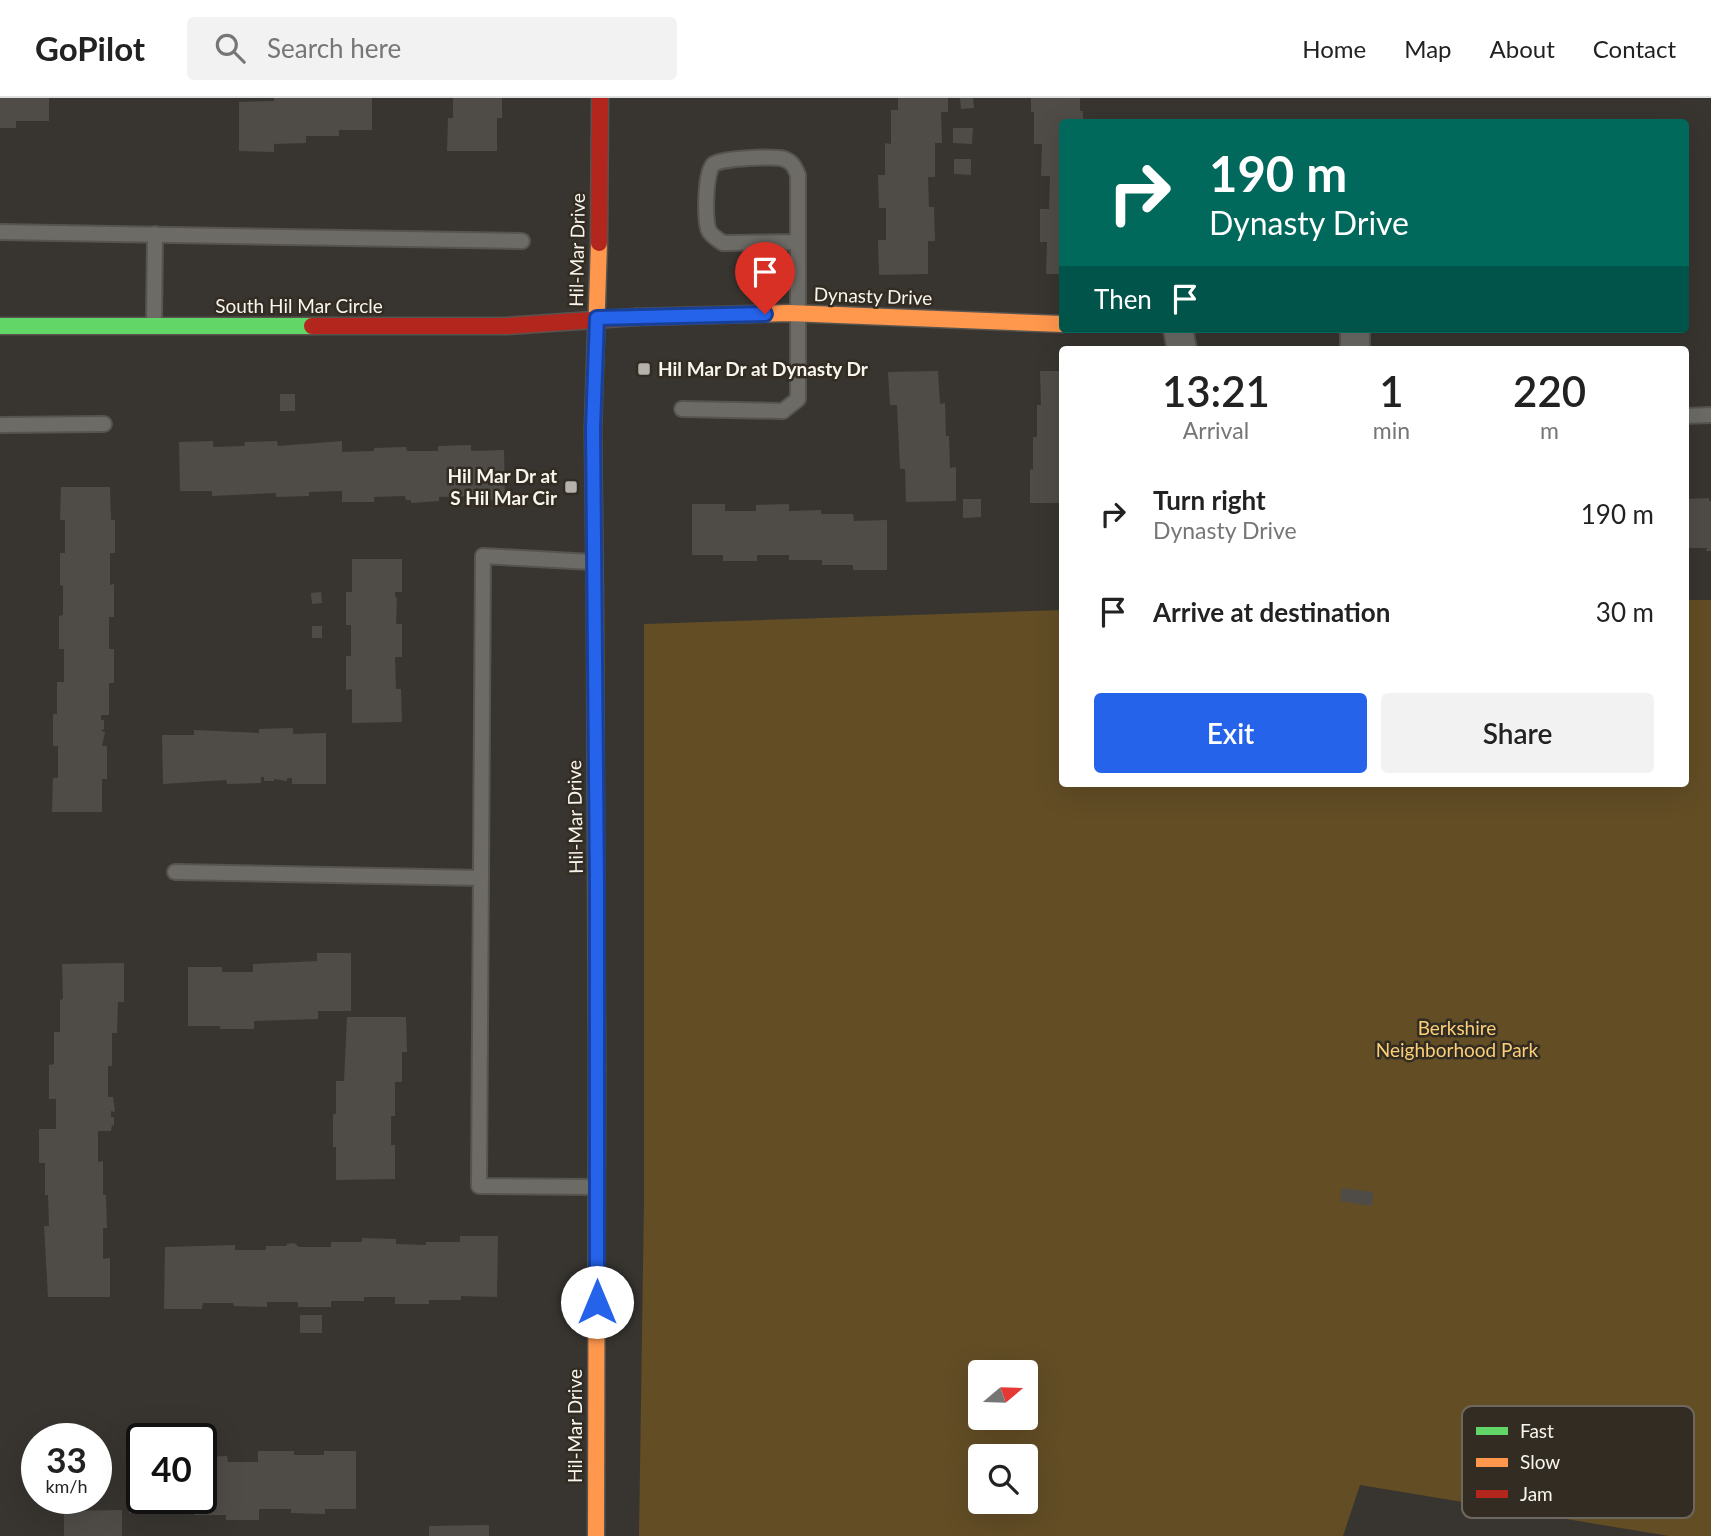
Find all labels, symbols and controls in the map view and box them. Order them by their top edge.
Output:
search box [187,17,677,80]
text: GoPilot [35,28,145,68]
icon: search [211,29,249,67]
text: Search here [267,32,401,64]
text: Home [1302,34,1366,63]
text: Map [1404,34,1452,63]
text: About [1490,34,1555,63]
text: Contact [1593,34,1676,63]
text: 190 m [1209,144,1347,202]
icon: right [1094,147,1185,238]
street label: Hil-Mar Drive [564,193,589,307]
text: Dynasty Drive [1209,203,1409,242]
pin [735,242,795,314]
icon: arrive [746,253,784,291]
icon: arrive [1166,280,1204,318]
street label: Dynasty Drive [813,282,933,309]
text: Then [1094,283,1152,315]
street label: South Hil Mar Circle [215,294,383,317]
place label: Hil Mar Dr at Dynasty Dr [658,357,869,380]
marker: Hil Mar Dr at Dynasty Dr [636,361,652,377]
text: 13:21 [1162,366,1270,416]
text: 1 [1379,366,1404,416]
text: 220 [1513,366,1586,416]
text: Arrival [1183,416,1249,444]
text: min [1373,416,1410,444]
text: m [1540,416,1559,444]
place label: Hil Mar Dr at S Hil Mar Cir [448,464,558,509]
marker: Hil Mar Dr at S Hil Mar Cir [563,479,579,495]
text: Turn right [1153,484,1266,516]
icon: right [1094,495,1132,533]
text: 190 m [1581,498,1654,530]
text: Dynasty Drive [1153,516,1297,544]
icon: arrive [1094,593,1132,631]
text: Arrive at destination [1153,596,1390,628]
text: 30 m [1596,596,1654,628]
button: Exit [1094,693,1367,773]
button: Share [1381,693,1654,773]
street label: Hil-Mar Drive [562,760,587,874]
park label: Berkshire Neighborhood Park [1376,1016,1539,1061]
position arrow [560,1265,634,1339]
north arrow [968,1360,1038,1430]
map controls [968,1360,1038,1514]
street label: Hil-Mar Drive [563,1369,586,1483]
legend [1462,1406,1694,1518]
text: Fast [1520,1419,1554,1442]
speed limit sign: 40 [126,1423,217,1514]
text: 33 [46,1438,87,1480]
button: search [968,1444,1038,1514]
text: Slow [1520,1450,1560,1473]
text: km/h [45,1475,88,1497]
text: Jam [1520,1482,1553,1505]

